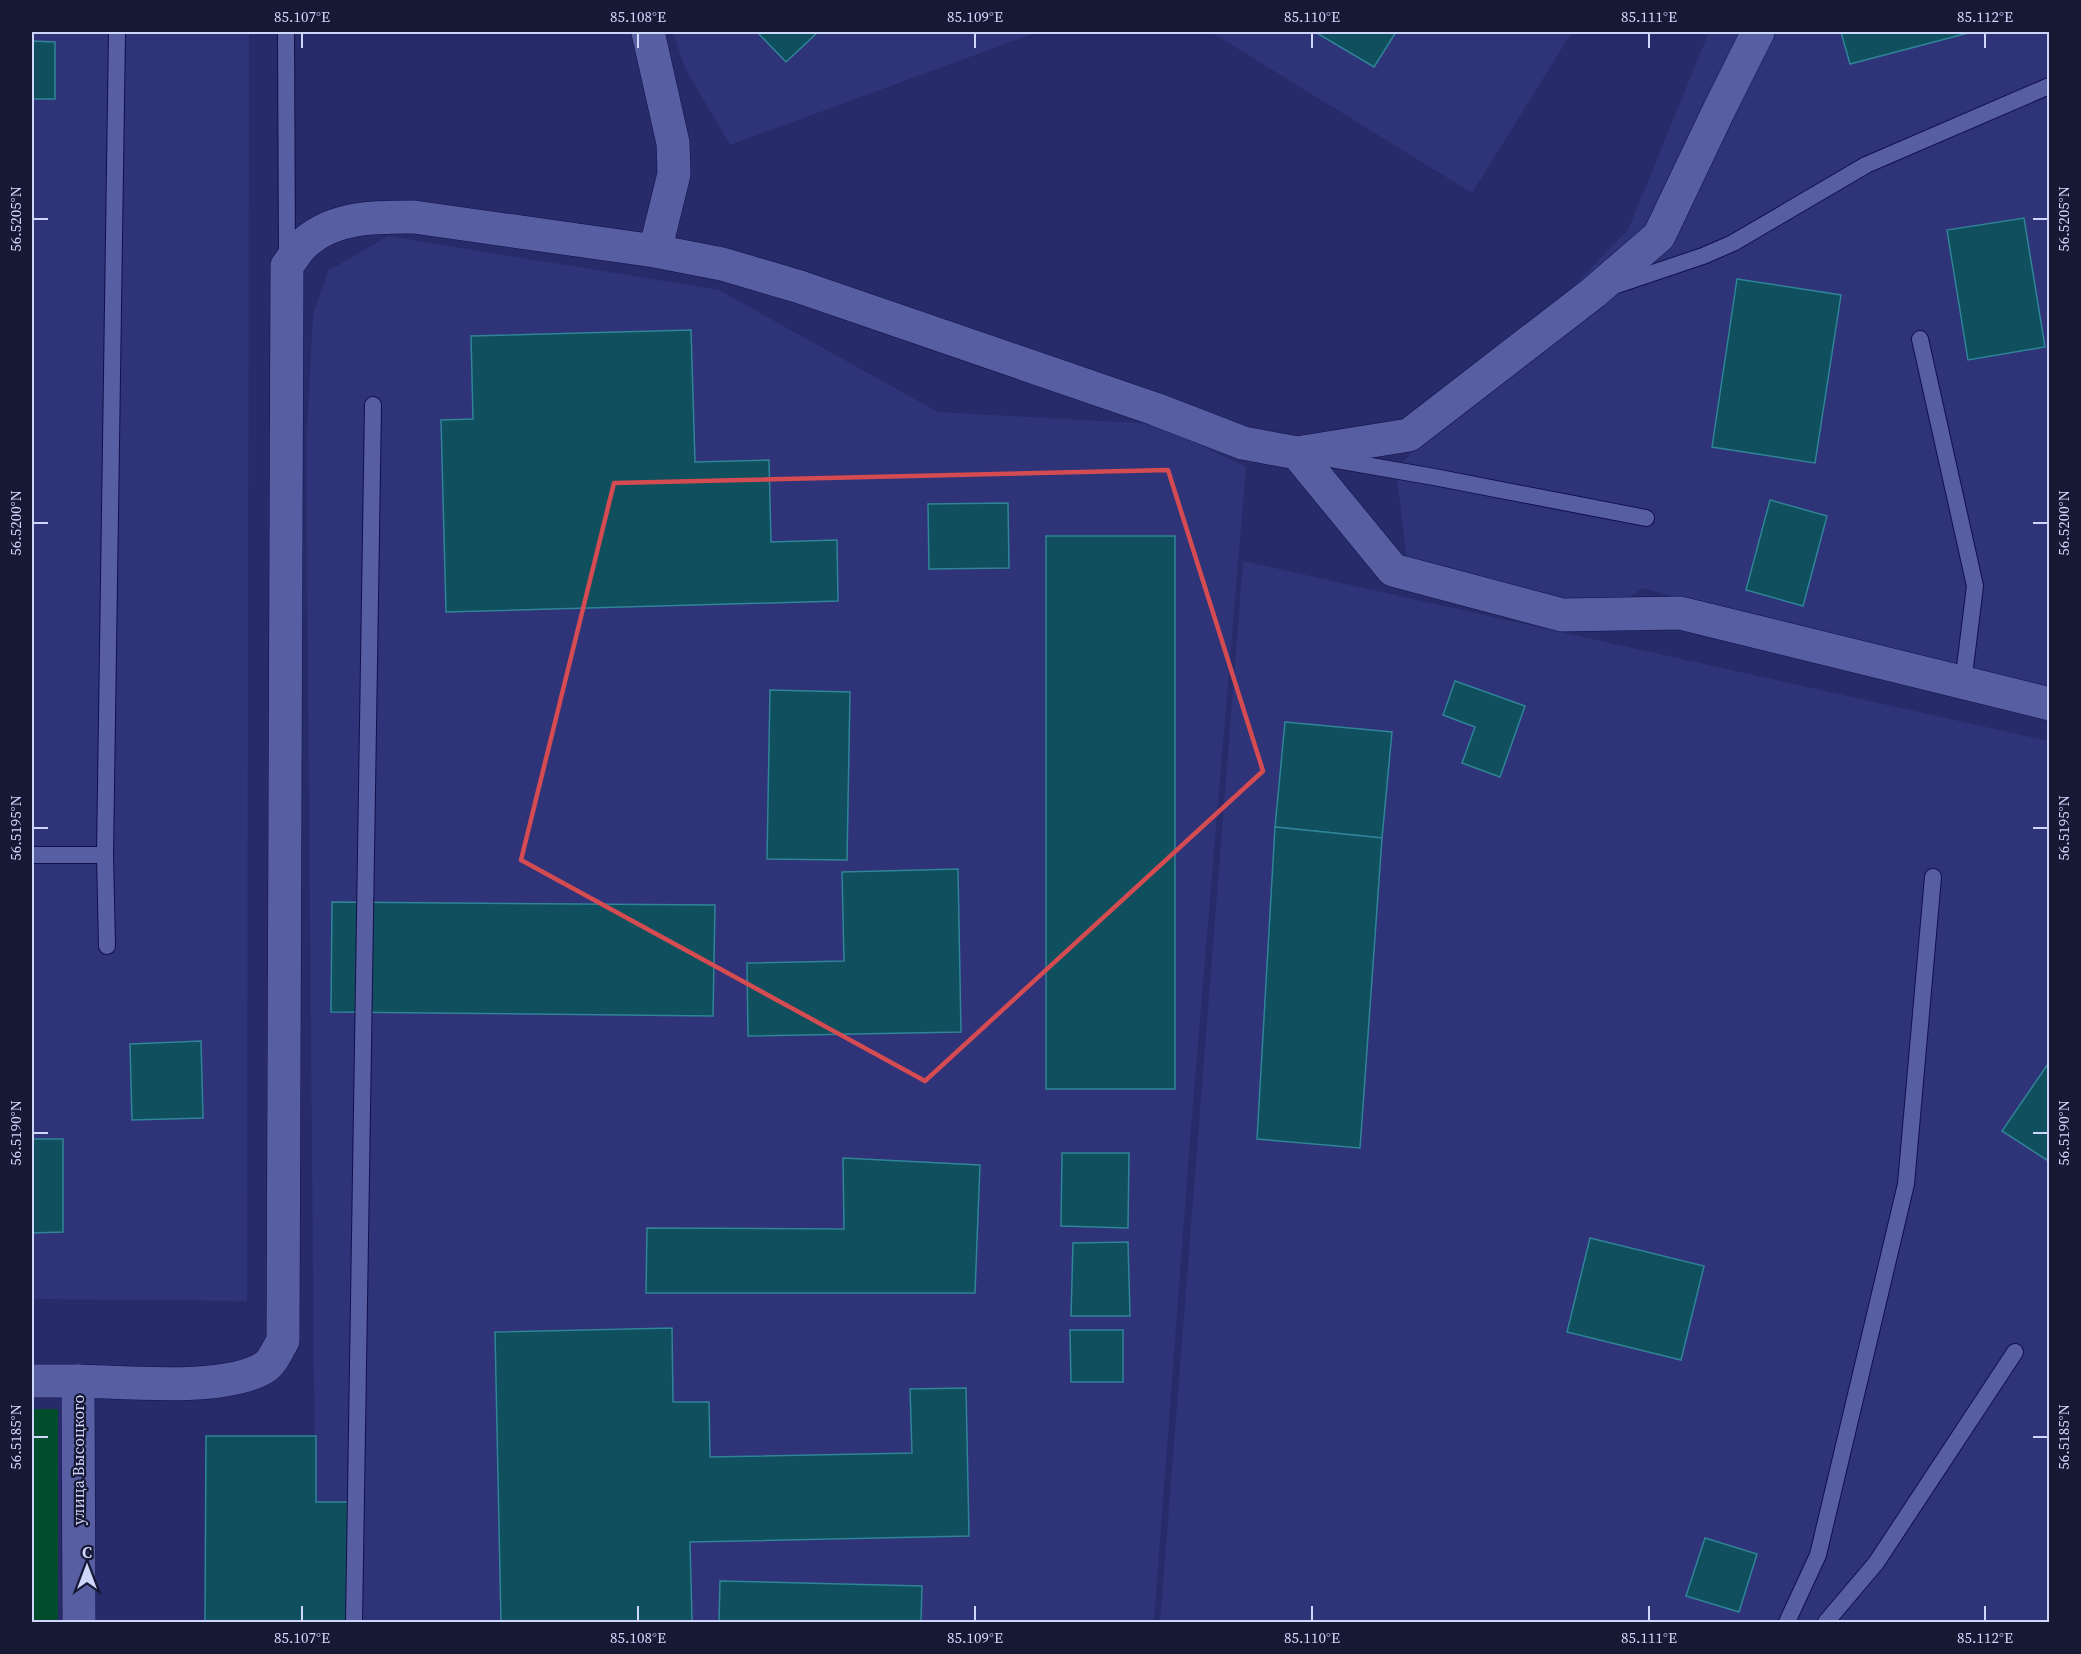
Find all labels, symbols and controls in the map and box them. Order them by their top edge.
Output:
text: 85.107°E [274,6,330,27]
text: 85.108°E [610,6,666,27]
text: 85.109°E [947,6,1003,27]
text: 85.110°E [1284,6,1340,27]
text: 85.111°E [1621,6,1677,27]
text: 85.112°E [1957,6,2013,27]
text: 56.5205°N [5,186,26,252]
text: 56.5205°N [2053,186,2074,252]
text: 56.5200°N [5,490,26,556]
text: 56.5200°N [2053,490,2074,556]
text: 56.5195°N [5,795,26,861]
text: 56.5195°N [2053,795,2074,861]
text: 56.5190°N [5,1100,26,1166]
text: 56.5190°N [2053,1100,2074,1166]
street label: улица Высоцкого [67,1395,89,1525]
text: 56.5185°N [5,1404,26,1470]
text: 56.5185°N [2053,1404,2074,1470]
north arrow [57,1537,117,1597]
text: С [82,1541,92,1563]
text: 85.107°E [274,1627,330,1648]
text: 85.108°E [610,1627,666,1648]
text: 85.109°E [947,1627,1003,1648]
text: 85.110°E [1284,1627,1340,1648]
text: 85.111°E [1621,1627,1677,1648]
text: 85.112°E [1957,1627,2013,1648]

